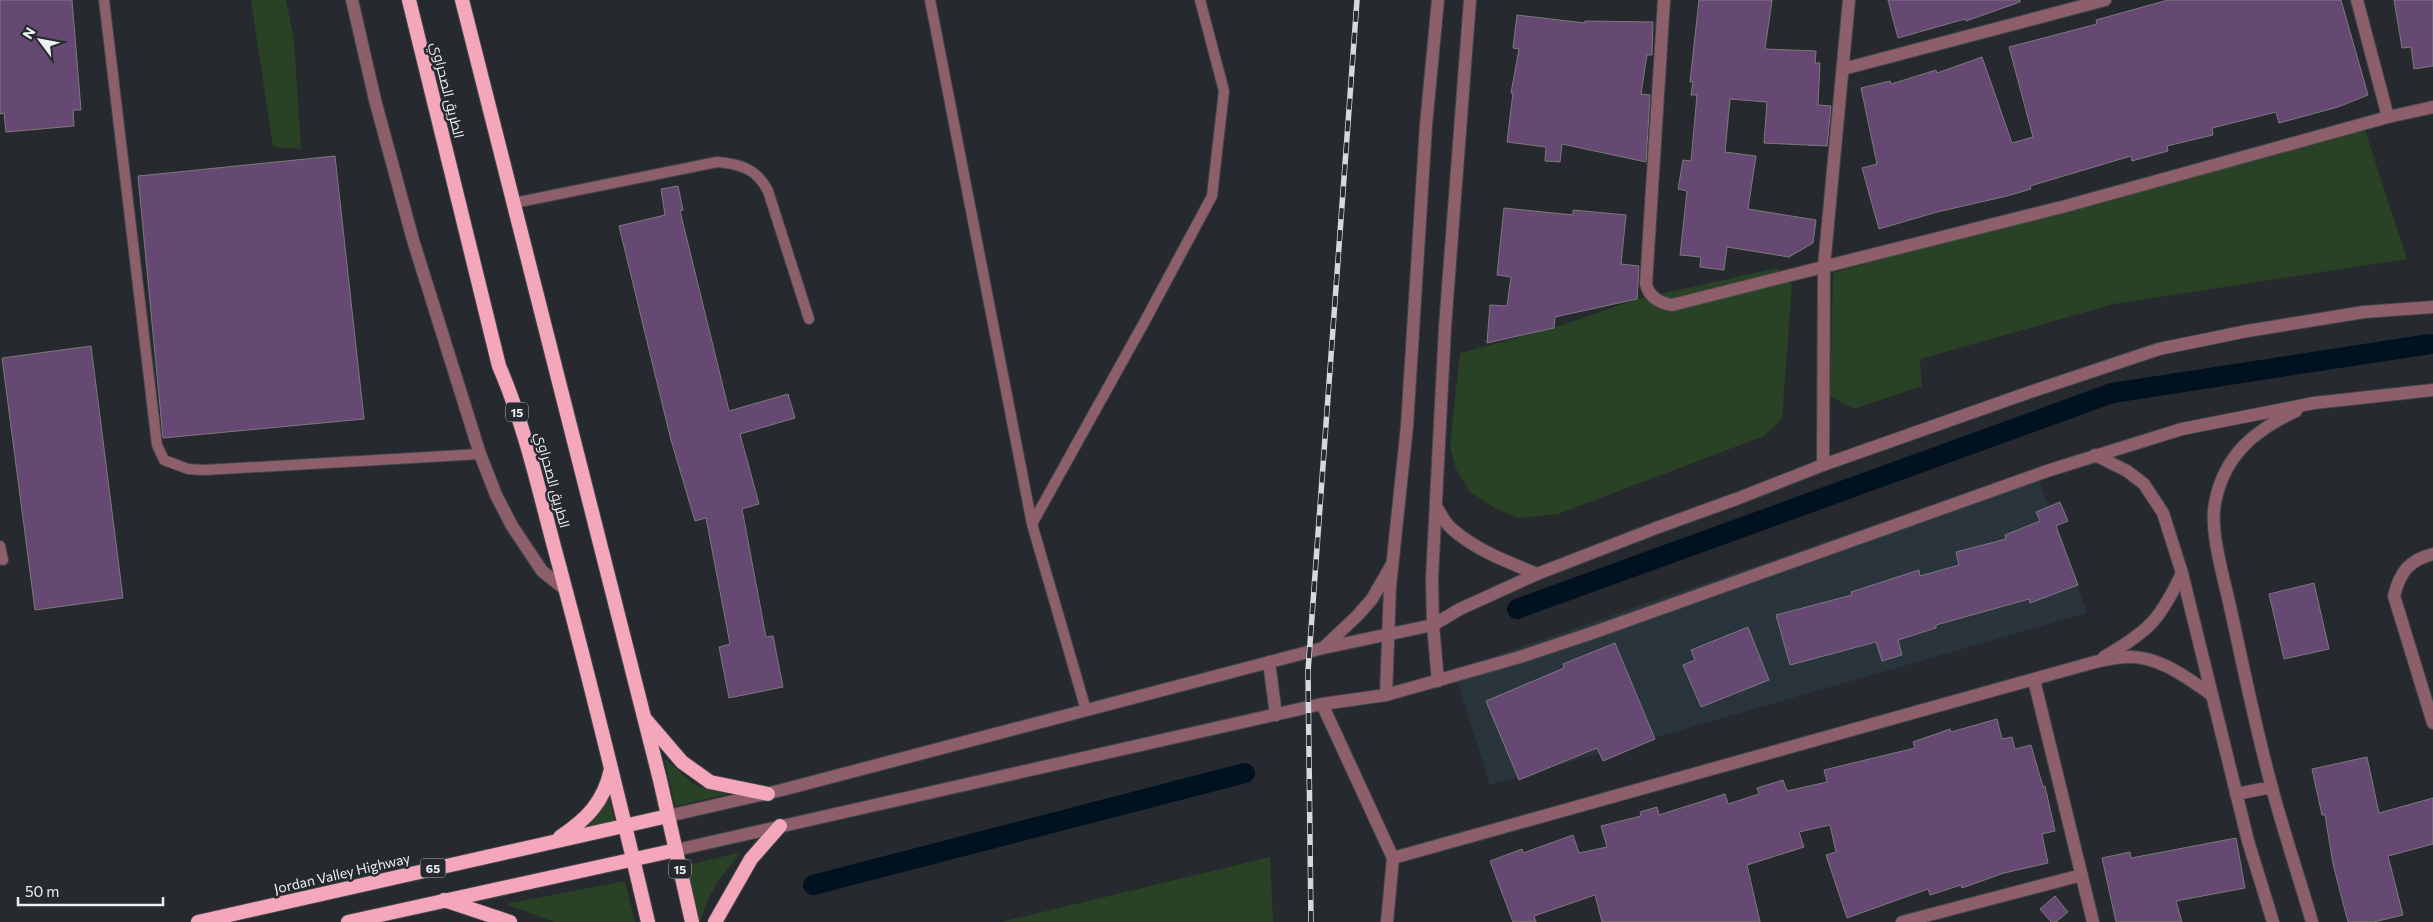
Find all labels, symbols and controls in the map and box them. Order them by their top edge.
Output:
north arrow [15,15,65,65]
text: N [19,24,39,42]
street label: الطريق الصحراوي [424,40,468,141]
road number: 15 [506,402,528,422]
street label: الطريق الصحراوي [528,430,574,531]
street label: Jordan Valley Highway [272,849,412,897]
road number: 65 [420,858,446,878]
road number: 15 [669,860,691,879]
scale bar [18,874,162,906]
text: 50 m [25,882,59,900]

